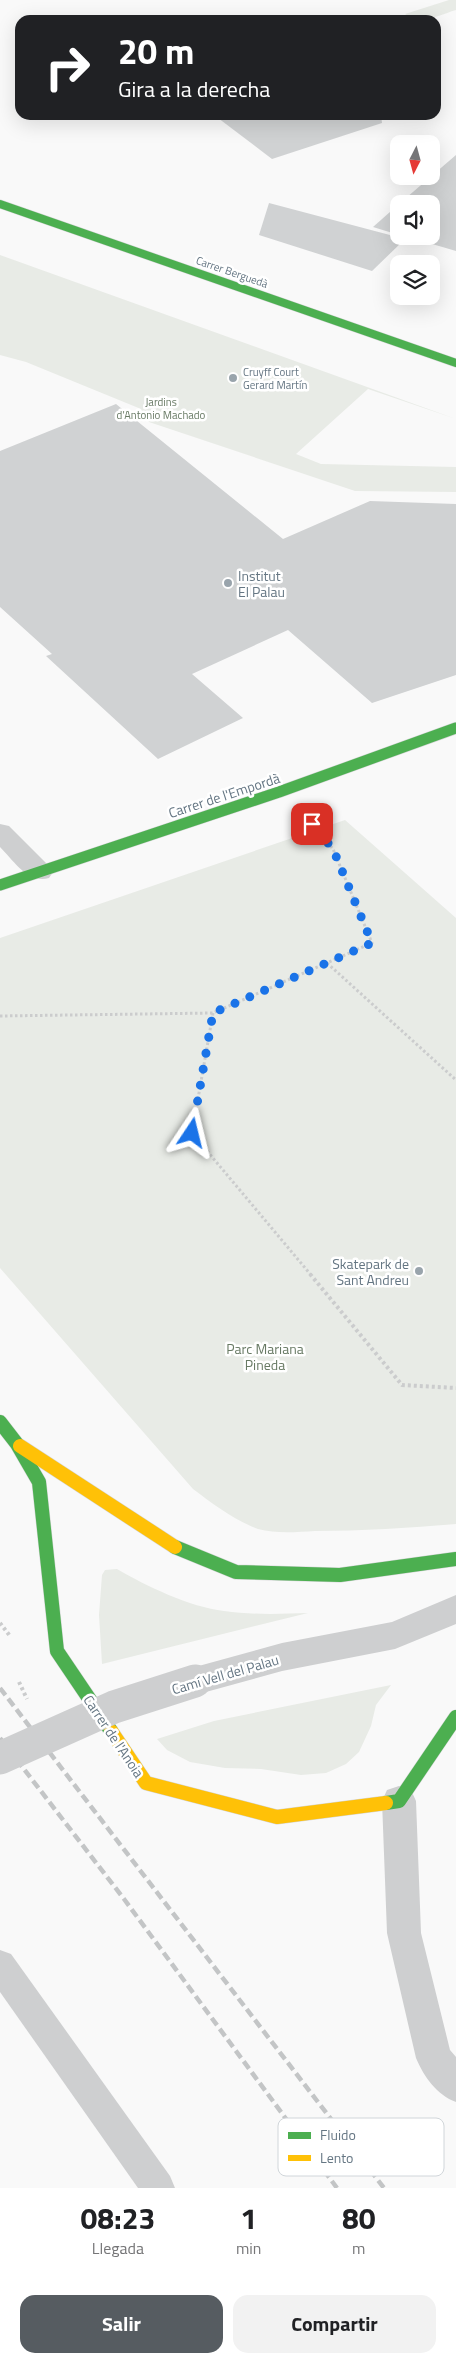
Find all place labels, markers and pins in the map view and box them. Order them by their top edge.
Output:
place label: Cruyff Court Gerard Martín [243,364,307,393]
marker: Cruyff Court Gerard Martín [227,372,239,384]
place label: Institut El Palau [238,565,285,602]
marker: Institut El Palau [222,577,234,589]
pin [291,803,333,845]
place label: Skatepark de Sant Andreu [332,1253,409,1290]
marker: Skatepark de Sant Andreu [413,1265,425,1277]

